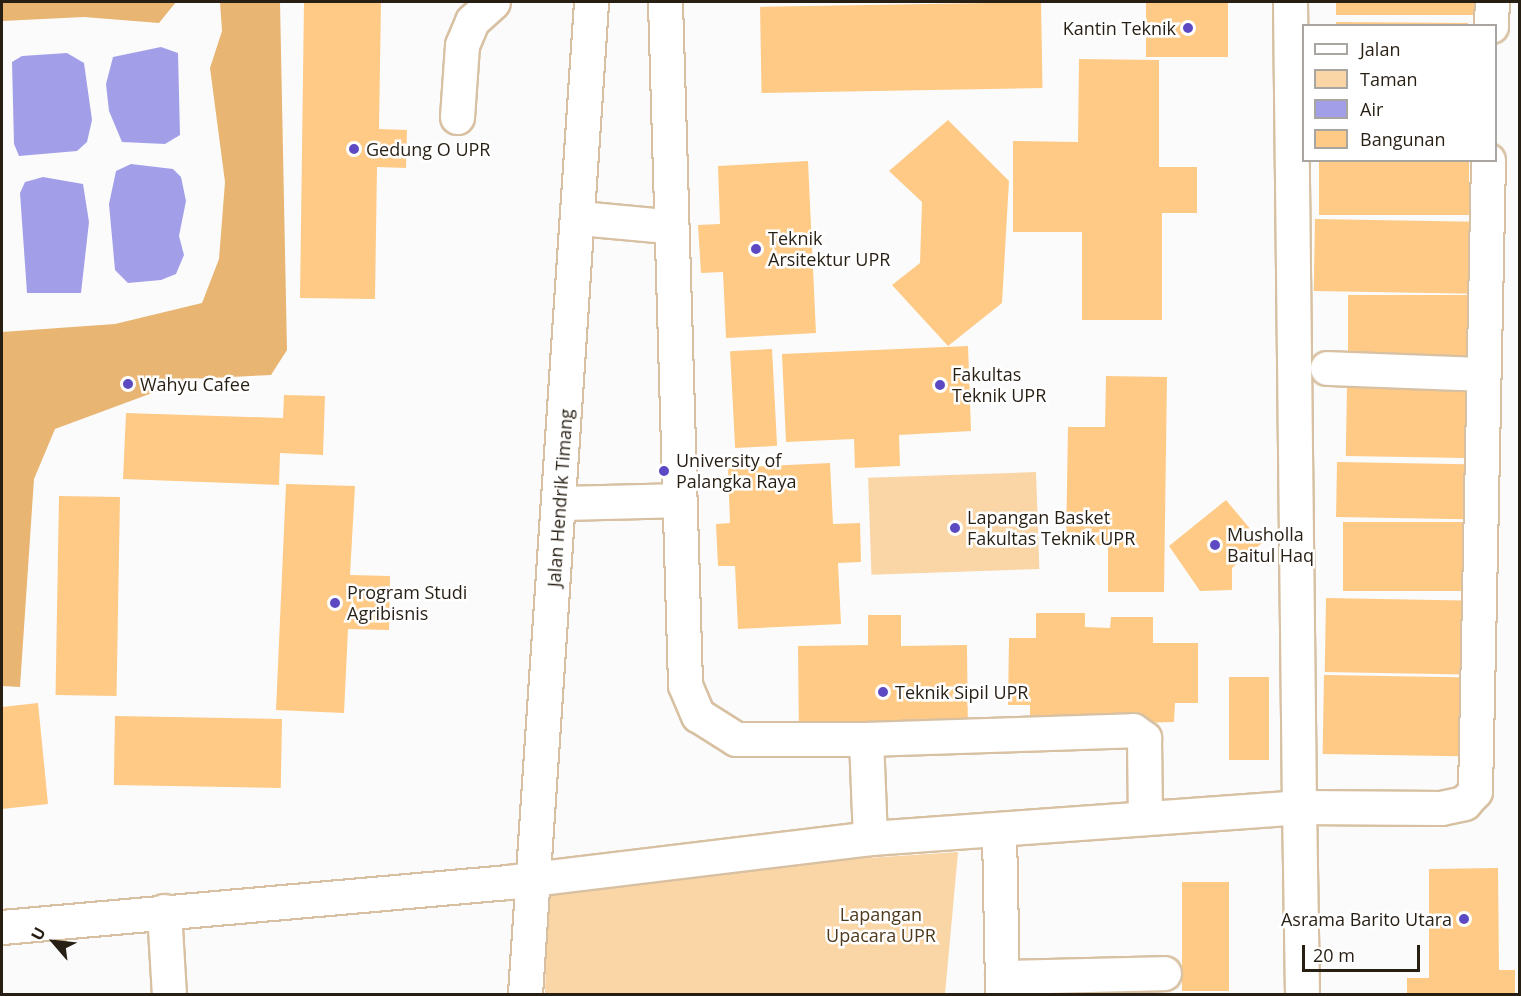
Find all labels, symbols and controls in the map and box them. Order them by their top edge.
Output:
place label: Kantin Teknik [1063,17,1176,39]
marker: Kantin Teknik [1181,21,1195,35]
legend [1302,24,1497,162]
text: Jalan [1360,37,1400,61]
text: Taman [1360,67,1418,91]
text: Air [1360,97,1383,121]
text: Bangunan [1360,127,1446,151]
place label: Gedung O UPR [366,138,490,160]
marker: Gedung O UPR [347,142,361,156]
place label: Teknik Arsitektur UPR [768,228,890,270]
marker: Teknik Arsitektur UPR [749,242,763,256]
place label: Fakultas Teknik UPR [952,364,1046,406]
place label: Wahyu Cafee [140,373,250,395]
marker: Wahyu Cafee [121,377,135,391]
marker: Fakultas Teknik UPR [933,378,947,392]
street label: Jalan Hendrik Timang [543,408,577,588]
place label: University of Palangka Raya [676,450,796,492]
marker: University of Palangka Raya [657,464,671,478]
place label: Lapangan Basket Fakultas Teknik UPR [967,507,1135,550]
marker: Lapangan Basket Fakultas Teknik UPR [948,521,962,535]
place label: Musholla Baitul Haq [1227,524,1314,566]
marker: Musholla Baitul Haq [1208,538,1222,552]
place label: Program Studi Agribisnis [347,582,467,624]
marker: Program Studi Agribisnis [328,596,342,610]
place label: Teknik Sipil UPR [895,681,1028,703]
marker: Teknik Sipil UPR [876,685,890,699]
park label: Lapangan Upacara UPR [826,904,936,946]
place label: Asrama Barito Utara [1281,908,1452,930]
north arrow [24,912,84,972]
marker: Asrama Barito Utara [1457,912,1471,926]
text: U [26,923,51,944]
scale bar [1305,933,1424,971]
text: 20 m [1313,943,1355,967]

